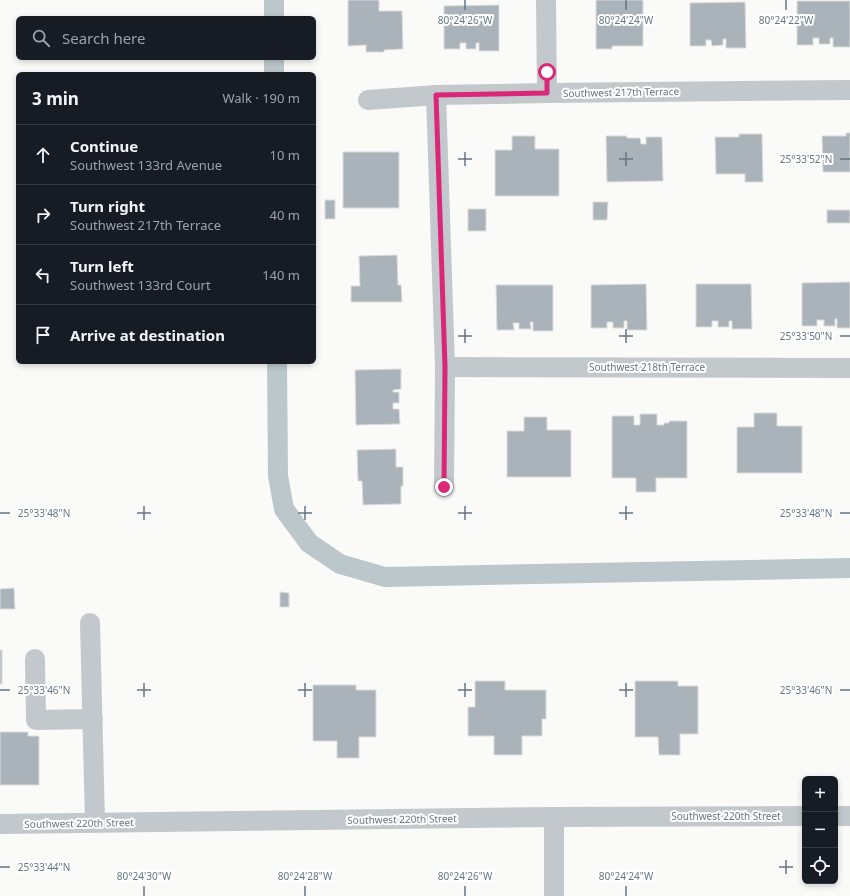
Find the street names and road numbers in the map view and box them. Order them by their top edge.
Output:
street label: Southwest 217th Terrace [563,84,680,100]
street label: Southwest 218th Terrace [589,360,705,374]
street label: Southwest 220th Street [671,809,781,823]
street label: Southwest 220th Street [347,811,457,827]
street label: Southwest 220th Street [24,815,134,831]

